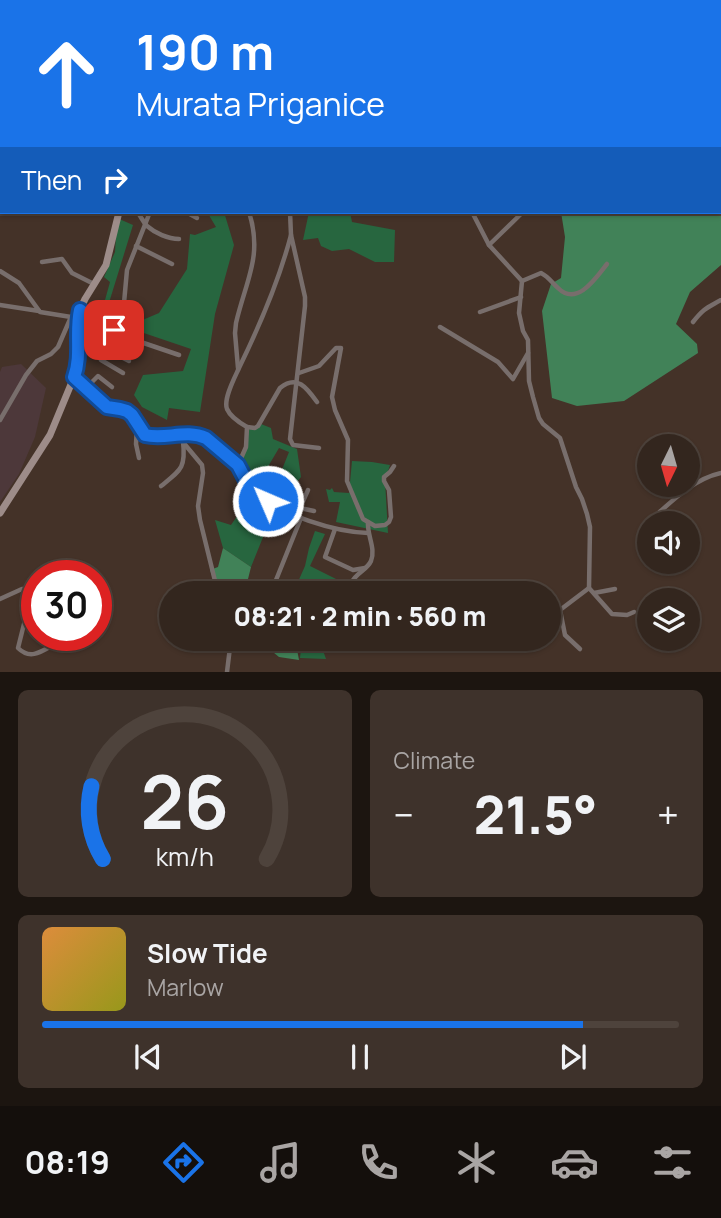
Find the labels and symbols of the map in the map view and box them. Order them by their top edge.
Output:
pin [84,300,144,360]
north arrow [637,434,700,497]
position arrow [231,464,305,538]
speed limit sign: 30 [21,560,112,651]

